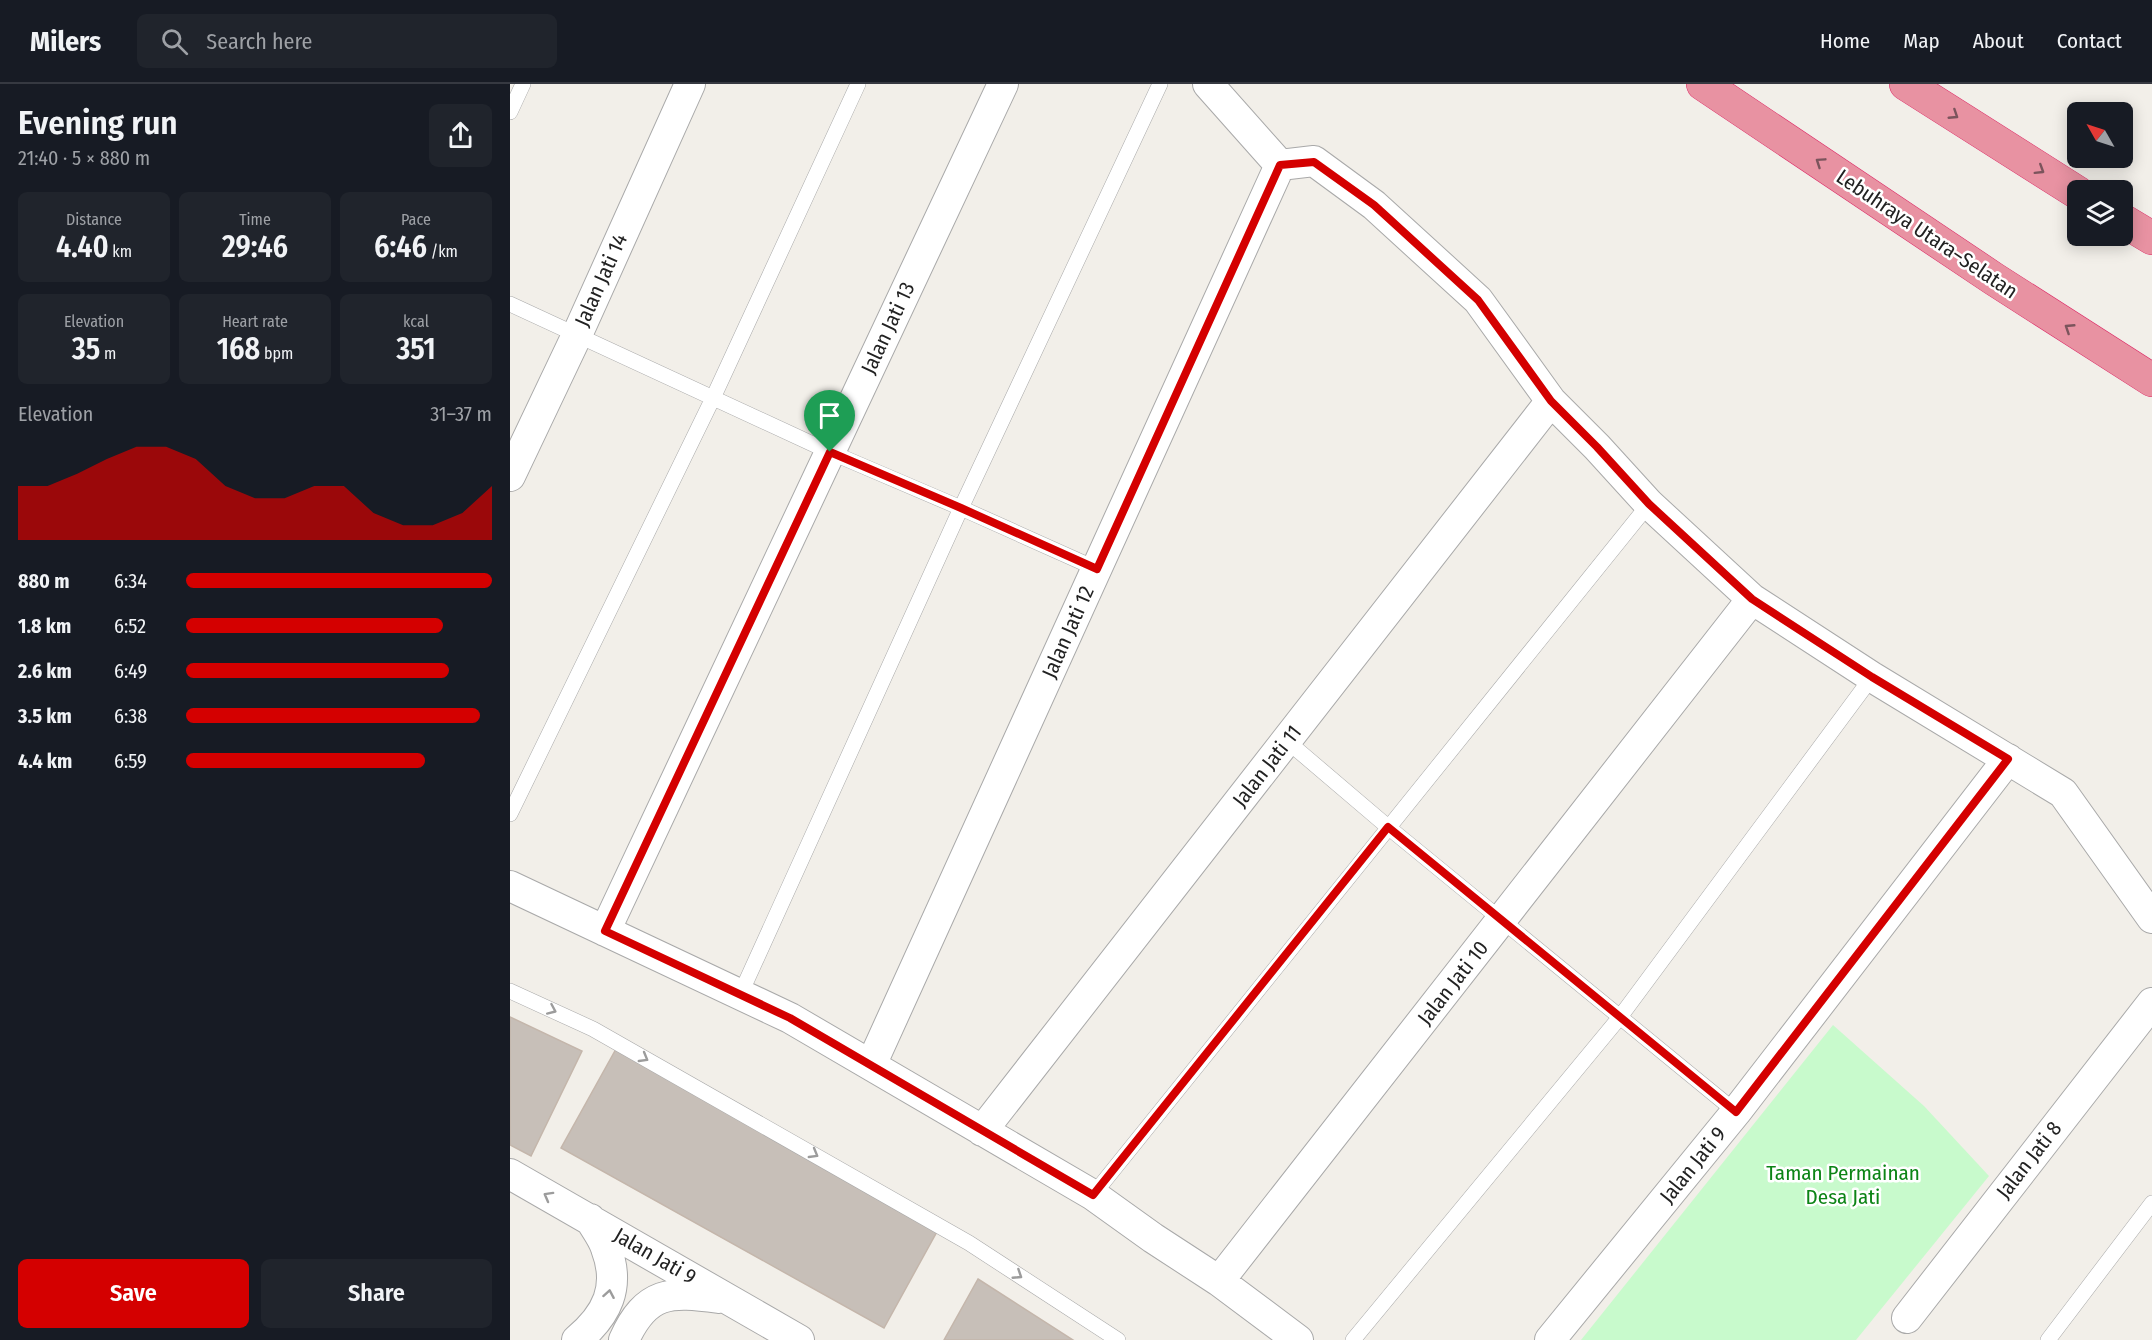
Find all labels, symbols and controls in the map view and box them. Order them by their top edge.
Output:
search box [137,14,557,68]
text: Milers [30,25,101,58]
icon: search [158,25,191,58]
text: Search here [206,28,312,55]
text: Home [1820,28,1870,54]
text: Map [1903,28,1940,54]
text: About [1973,28,2024,54]
text: Contact [2057,28,2122,54]
north arrow [2067,102,2133,168]
map controls [2067,102,2133,246]
text: Evening run [18,103,178,143]
button: share [429,104,492,167]
one-way arrow [1947,108,1958,119]
text: 21:40 · 5 × 880 m [18,146,150,170]
one-way arrow [1815,158,1826,169]
one-way arrow [2034,162,2044,174]
street label: Lebuhraya Utara–Selatan [1831,164,2023,304]
button: layers [2067,180,2133,246]
text: Distance [66,210,122,229]
text: Time [239,210,271,229]
text: Pace [401,210,431,229]
text: 4.40 [56,229,109,265]
text: 29:46 [222,229,288,265]
text: 6:46 [374,229,427,265]
street label: Jalan Jati 14 [569,229,633,331]
text: km [109,242,132,261]
text: /km [427,242,458,261]
street label: Jalan Jati 13 [855,278,921,378]
text: Elevation [64,312,124,331]
text: Heart rate [222,312,288,331]
text: kcal [403,312,429,331]
one-way arrow [2065,324,2076,335]
text: 35 [72,331,100,367]
text: 168 [217,331,260,367]
text: 351 [396,331,436,367]
text: m [100,344,116,363]
text: bpm [260,344,293,363]
pin [804,390,855,452]
icon: arrive [813,399,846,432]
text: Elevation [18,402,93,426]
text: 31–37 m [430,402,492,426]
text: 880 m [18,569,69,593]
text: 6:34 [114,569,147,593]
street label: Jalan Jati 12 [1036,582,1100,682]
text: 1.8 km [18,614,71,638]
text: 6:52 [114,614,146,638]
text: 2.6 km [18,659,72,683]
text: 6:49 [114,659,147,683]
text: 3.5 km [18,704,72,728]
text: 6:38 [114,704,147,728]
street label: Jalan Jati 11 [1227,720,1307,812]
text: 4.4 km [18,749,72,773]
text: 6:59 [114,749,147,773]
street label: Jalan Jati 10 [1412,936,1494,1030]
one-way arrow [545,1003,556,1015]
one-way arrow [638,1051,648,1062]
street label: Jalan Jati 8 [1991,1116,2067,1204]
street label: Jalan Jati 9 [1654,1122,1732,1208]
one-way arrow [808,1147,818,1158]
park label: Taman Permainan Desa Jati [1766,1160,1920,1210]
one-way arrow [544,1191,555,1203]
street label: Jalan Jati 9 [609,1222,701,1290]
button: Save [18,1259,249,1328]
button: Share [261,1259,492,1328]
one-way arrow [1012,1267,1022,1279]
one-way arrow [602,1289,615,1299]

